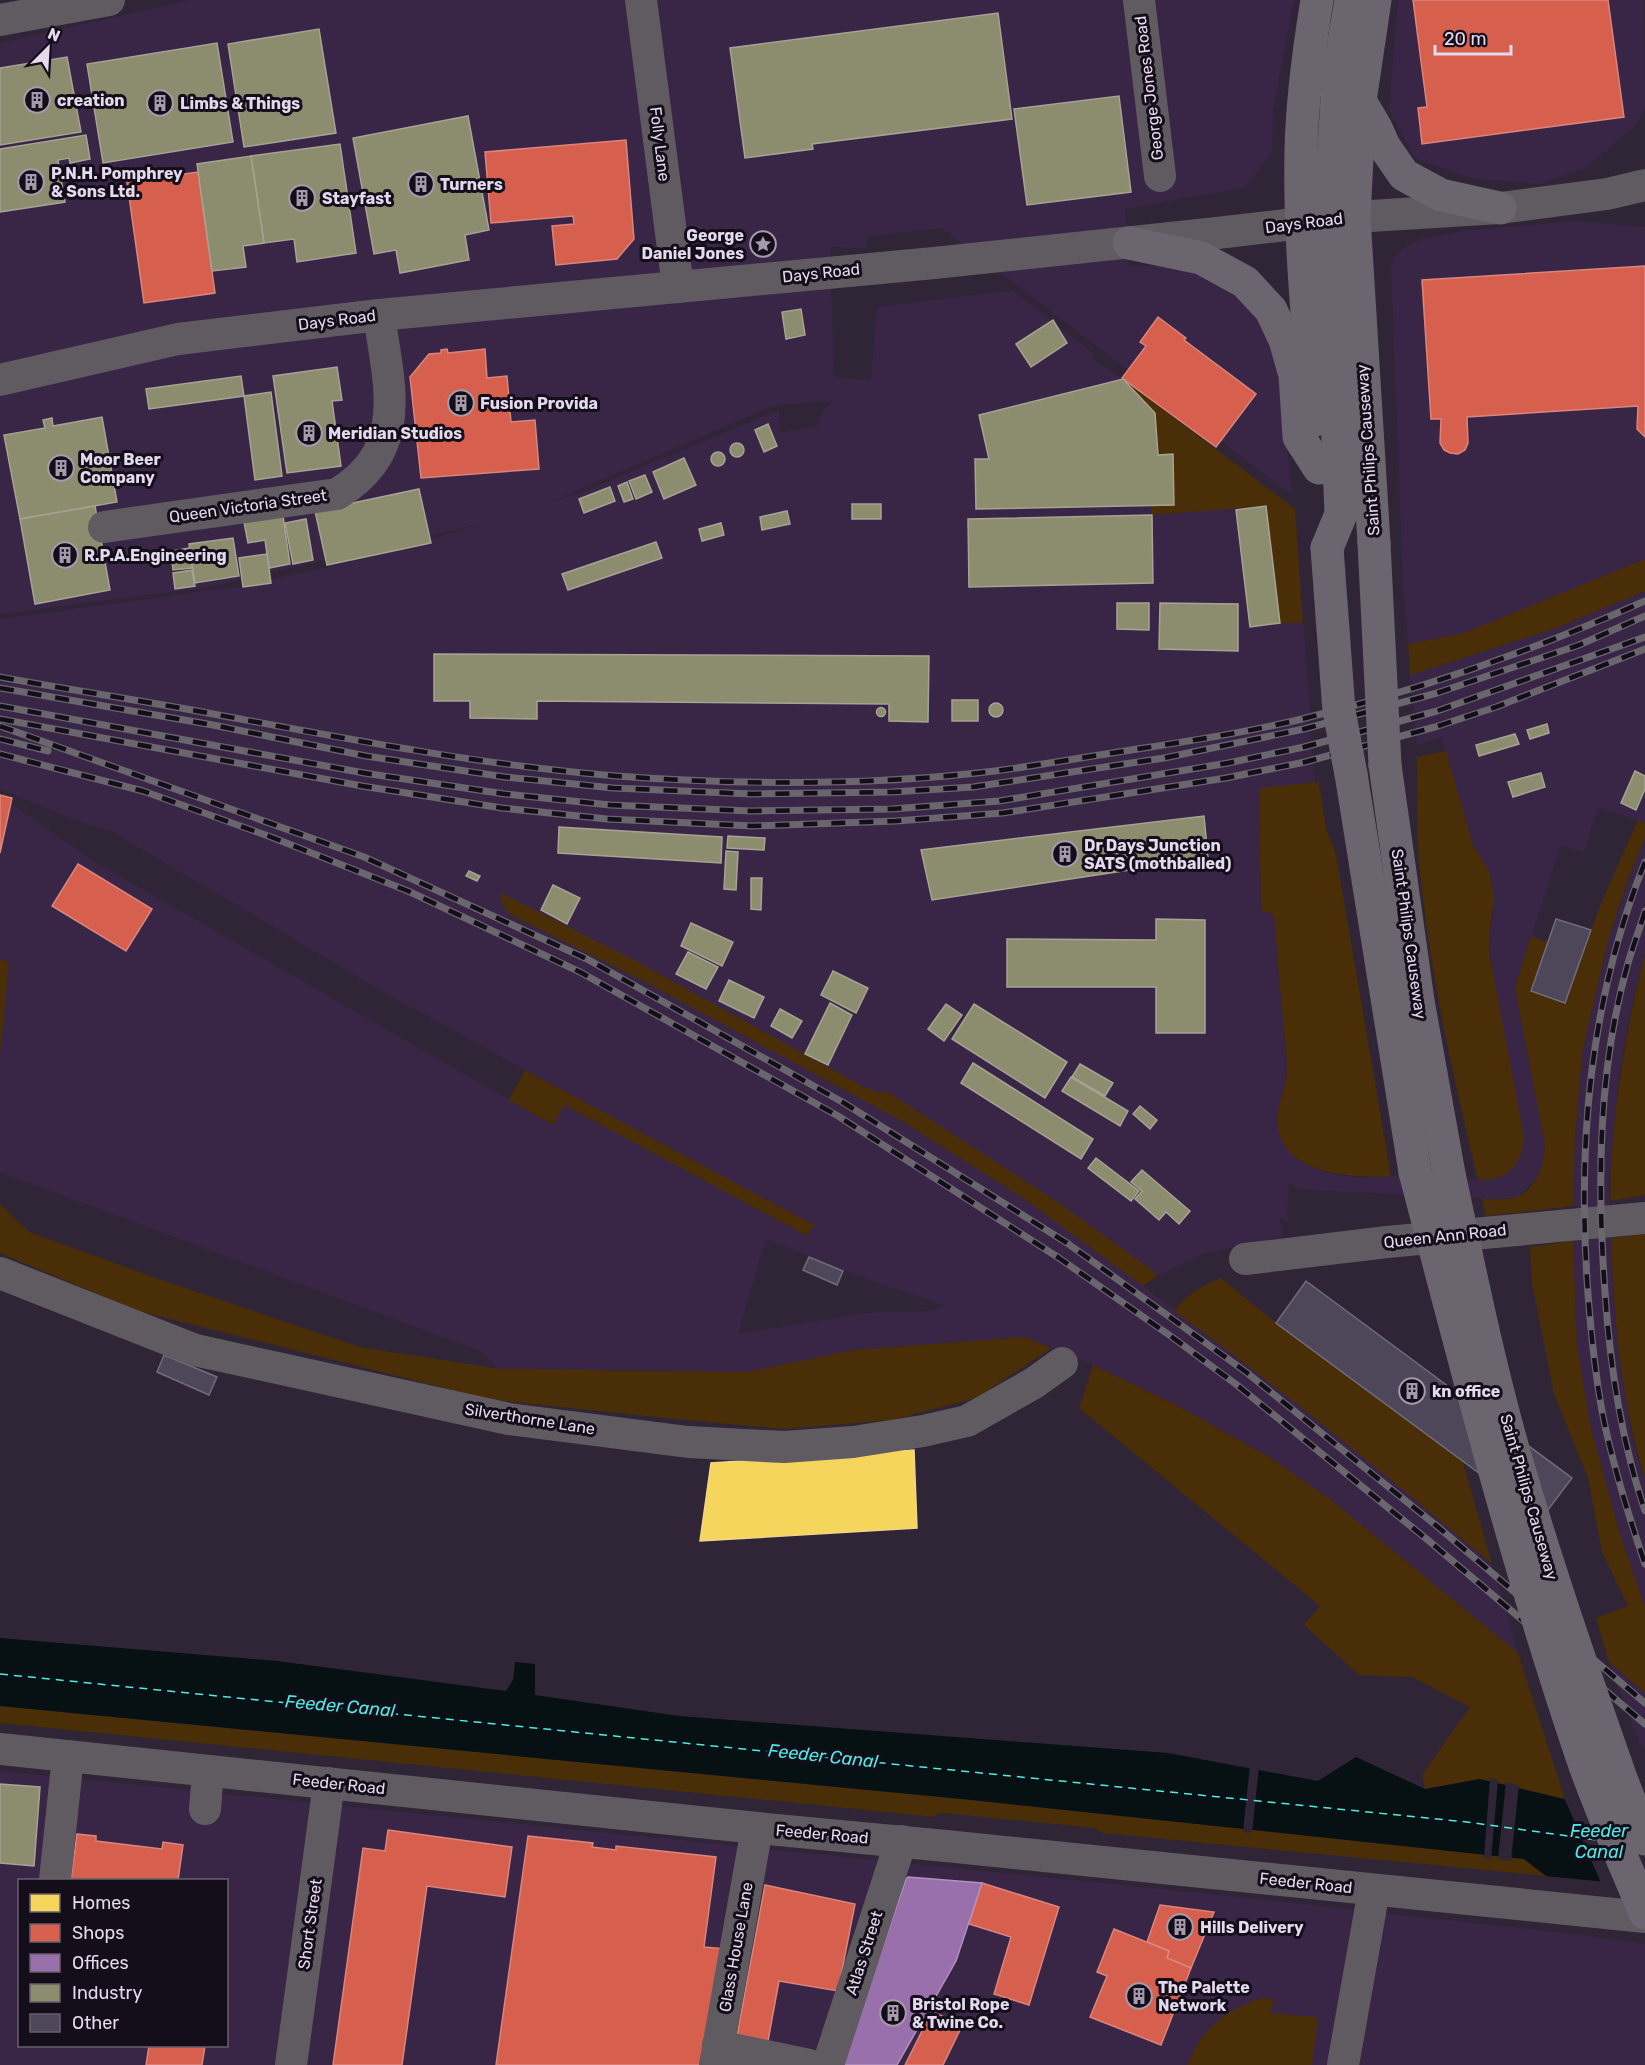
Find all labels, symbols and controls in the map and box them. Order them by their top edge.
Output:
street label: George Jones Road [1131,15,1167,161]
north arrow [18,18,78,78]
scale bar [1435,18,1512,56]
text: N [45,24,63,46]
text: 20 m [1444,28,1486,50]
building icon: creation [22,85,52,115]
building icon: Limbs & Things [145,88,175,118]
place label: creation [57,91,125,110]
place label: Limbs & Things [180,94,300,113]
street label: Folly Lane [646,106,674,182]
place label: P.N.H. Pomphrey & Sons Ltd. [51,164,183,201]
building icon: P.N.H. Pomphrey & Sons Ltd. [16,167,46,197]
building icon: Turners [406,169,436,199]
place label: Turners [440,175,503,194]
building icon: Stayfast [287,183,317,213]
place label: Stayfast [322,189,392,208]
street label: Days Road [1264,209,1344,237]
place label: George Daniel Jones [642,226,744,263]
place icon: George Daniel Jones [748,229,778,259]
street label: Days Road [781,259,861,287]
street label: Days Road [297,306,377,334]
street label: Saint Philips Causeway [1353,363,1383,536]
building icon: Fusion Provida [446,388,476,418]
place label: Fusion Provida [480,394,598,413]
building icon: Meridian Studios [294,418,324,448]
place label: Meridian Studios [328,424,462,443]
place label: Moor Beer Company [80,450,161,487]
building icon: Moor Beer Company [46,453,76,483]
street label: Queen Victoria Street [168,486,328,526]
building icon: R.P.A.Engineering [50,540,80,570]
place label: R.P.A.Engineering [84,546,227,565]
place label: Dr Days Junction SATS (mothballed) [1084,836,1231,873]
building icon: Dr Days Junction SATS (mothballed) [1050,839,1080,869]
street label: Saint Philips Causeway [1388,848,1430,1021]
street label: Queen Ann Road [1383,1220,1507,1252]
building icon: kn office [1397,1376,1427,1406]
place label: kn office [1432,1382,1500,1401]
street label: Silverthorne Lane [463,1399,597,1439]
street label: Saint Philips Causeway [1496,1412,1562,1582]
water label: Feeder Canal [284,1690,397,1722]
water label: Feeder Canal [767,1739,880,1773]
street label: Feeder Road [292,1770,386,1798]
street label: Feeder Road [775,1820,869,1848]
water label: Feeder Canal [1570,1820,1629,1863]
street label: Feeder Road [1259,1869,1353,1897]
street label: Short Street [294,1877,326,1971]
legend [18,1879,228,2047]
street label: Glass House Lane [715,1880,757,2013]
text: Homes [72,1892,130,1914]
street label: Atlas Street [841,1908,887,1998]
building icon: Hills Delivery [1165,1912,1195,1942]
place label: Hills Delivery [1200,1918,1304,1937]
text: Shops [72,1922,124,1944]
text: Offices [72,1952,129,1974]
place label: The Palette Network [1158,1978,1250,2015]
building icon: The Palette Network [1124,1981,1154,2011]
text: Industry [72,1982,142,2004]
place label: Bristol Rope & Twine Co. [912,1995,1009,2032]
building icon: Bristol Rope & Twine Co. [878,1998,908,2028]
text: Other [72,2012,119,2034]

